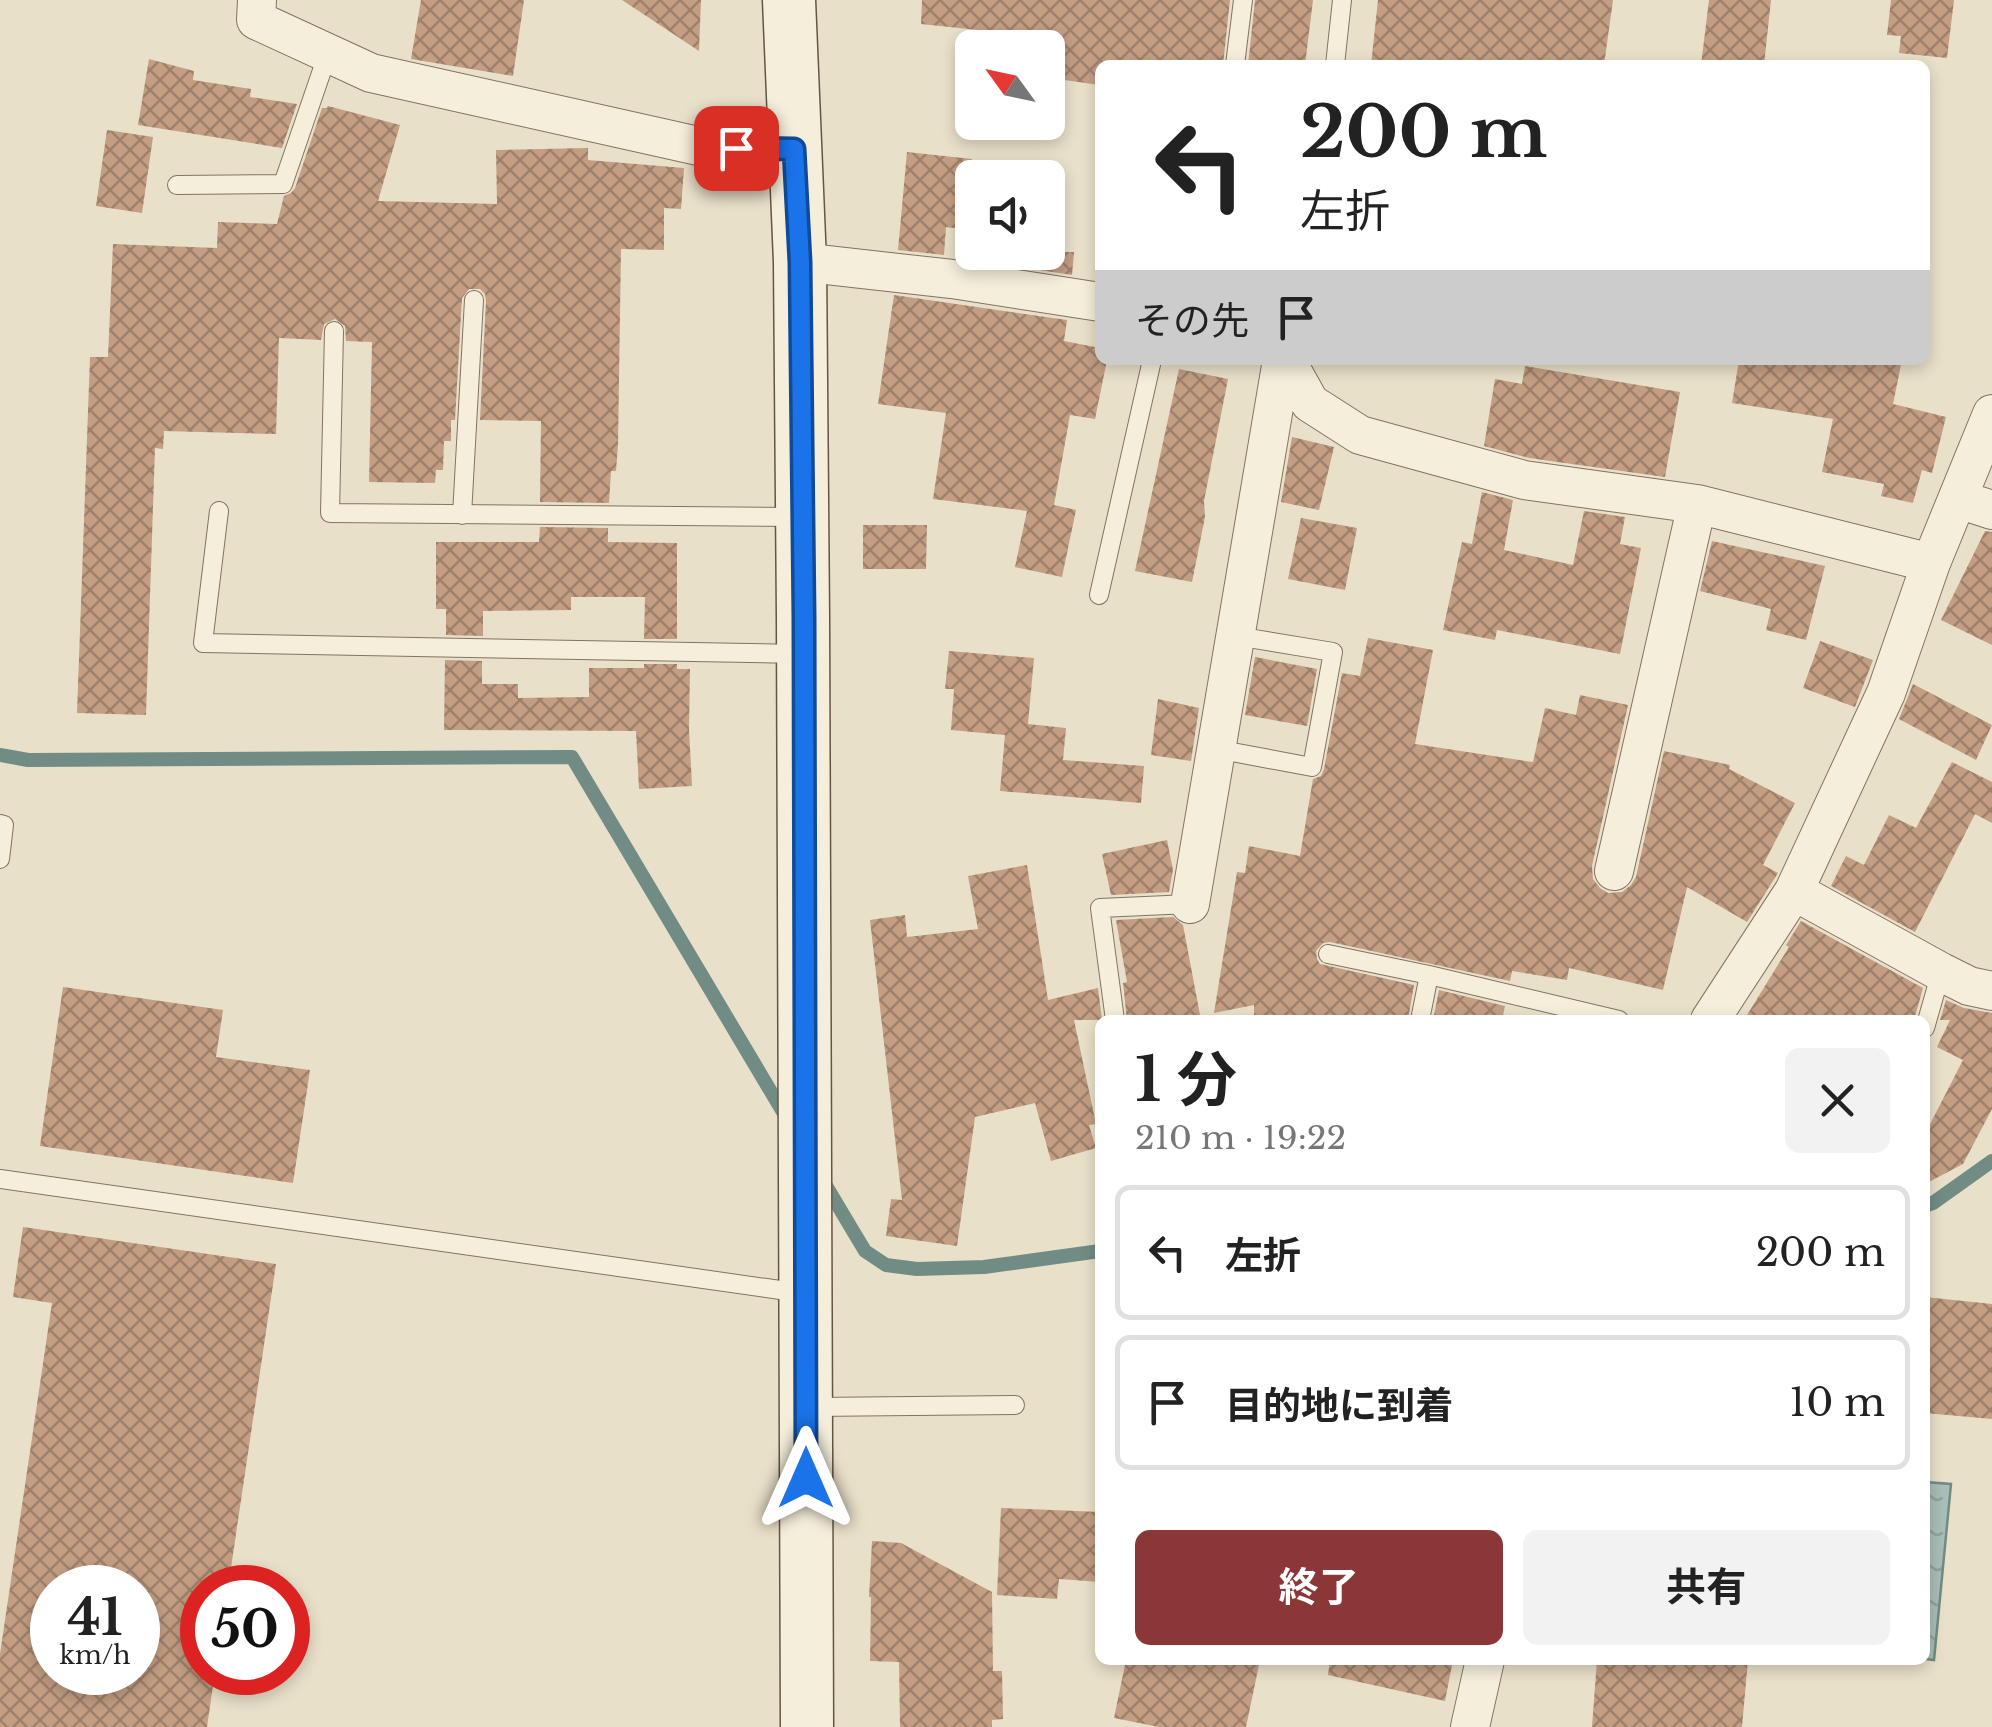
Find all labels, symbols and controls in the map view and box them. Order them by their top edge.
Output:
north arrow [955,30,1065,140]
map controls [955,30,1065,270]
text: 200 m [1300,89,1547,176]
icon: left [1135,100,1265,230]
pin [694,106,779,191]
icon: arrive [709,121,764,176]
button: sound [955,160,1065,270]
text: 左折 [1300,183,1390,239]
icon: arrive [1269,290,1324,345]
text: その先 [1135,297,1249,344]
text: 1 分 [1135,1043,1237,1117]
button: close [1785,1048,1890,1153]
text: 210 m · 19:22 [1135,1118,1346,1158]
icon: left [1140,1225,1195,1280]
text: 200 m [1756,1229,1885,1276]
text: 左折 [1225,1232,1301,1279]
icon: arrive [1140,1375,1195,1430]
text: 10 m [1789,1379,1885,1426]
text: 目的地に到着 [1225,1382,1453,1429]
position arrow [754,1426,858,1530]
button: 終了 [1135,1530,1503,1645]
button: 共有 [1523,1530,1890,1645]
speed limit sign: 50 [180,1565,310,1695]
text: 41 [68,1586,123,1649]
text: km/h [60,1640,130,1671]

